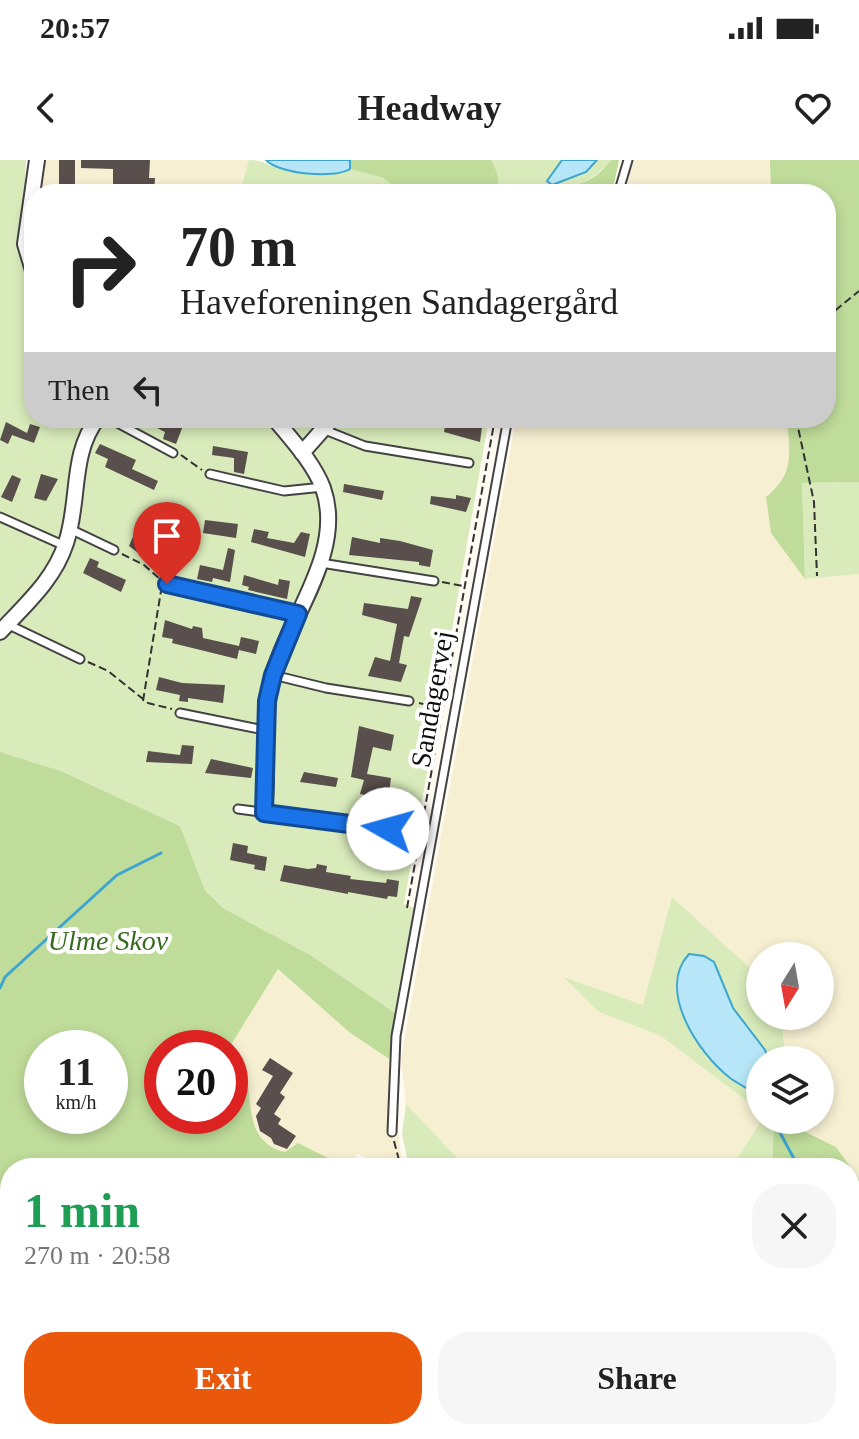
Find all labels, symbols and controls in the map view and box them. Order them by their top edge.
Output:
text: 20:57 [40,11,110,44]
icon: back [24,86,68,130]
icon: heart [791,86,835,130]
text: Headway [358,88,502,128]
icon: right [48,216,152,320]
text: 70 m [180,216,297,278]
text: Haveforeningen Sandagergård [180,282,618,322]
icon: left [126,368,170,412]
text: Then [48,373,110,406]
pin [133,502,201,584]
icon: arrive [145,514,189,558]
street label: Sandagervej [405,628,459,770]
position arrow [346,787,430,871]
park label: Ulme Skov [48,925,169,956]
north arrow [746,942,834,1030]
map controls [746,942,834,1134]
speed limit sign: 20 [144,1030,248,1134]
button: layers [746,1046,834,1134]
text: 11 [57,1049,95,1094]
text: km/h [55,1091,97,1113]
text: 1 min [24,1184,140,1237]
button: close [752,1184,836,1268]
text: 270 m · 20:58 [24,1241,171,1270]
button: Exit [24,1332,422,1424]
button: Share [438,1332,836,1424]

